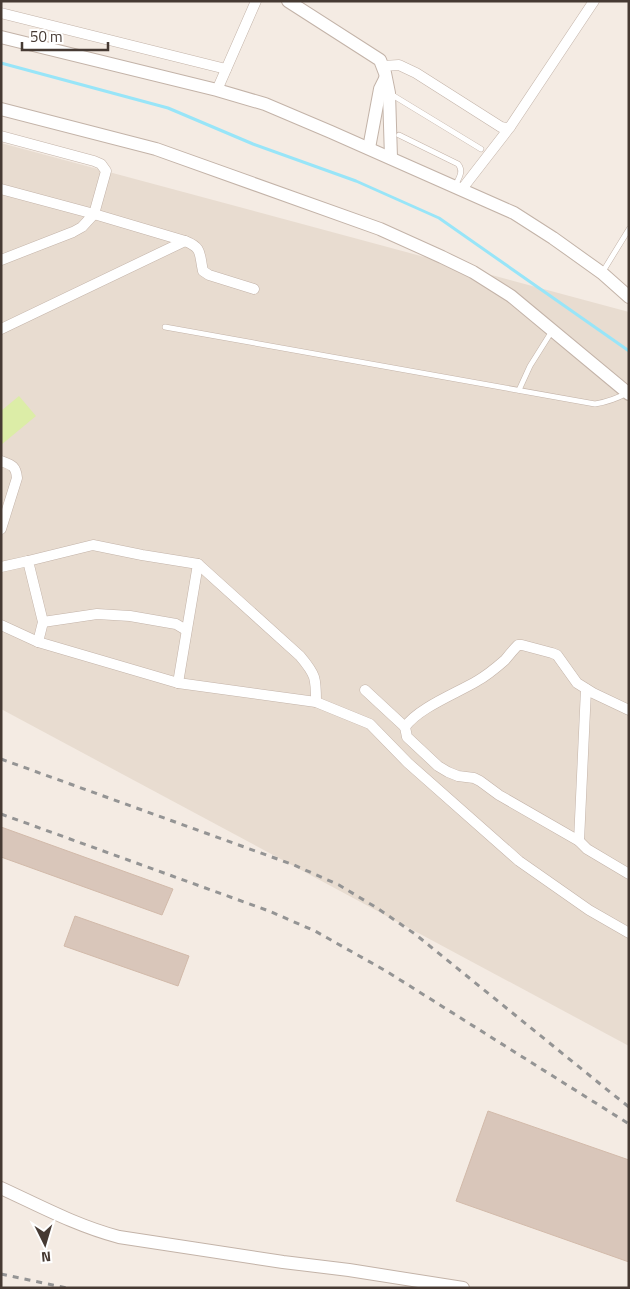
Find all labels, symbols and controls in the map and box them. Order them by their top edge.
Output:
scale bar [22,20,109,52]
text: 50 m [30,25,63,48]
north arrow [20,1219,70,1269]
text: N [40,1247,52,1268]

